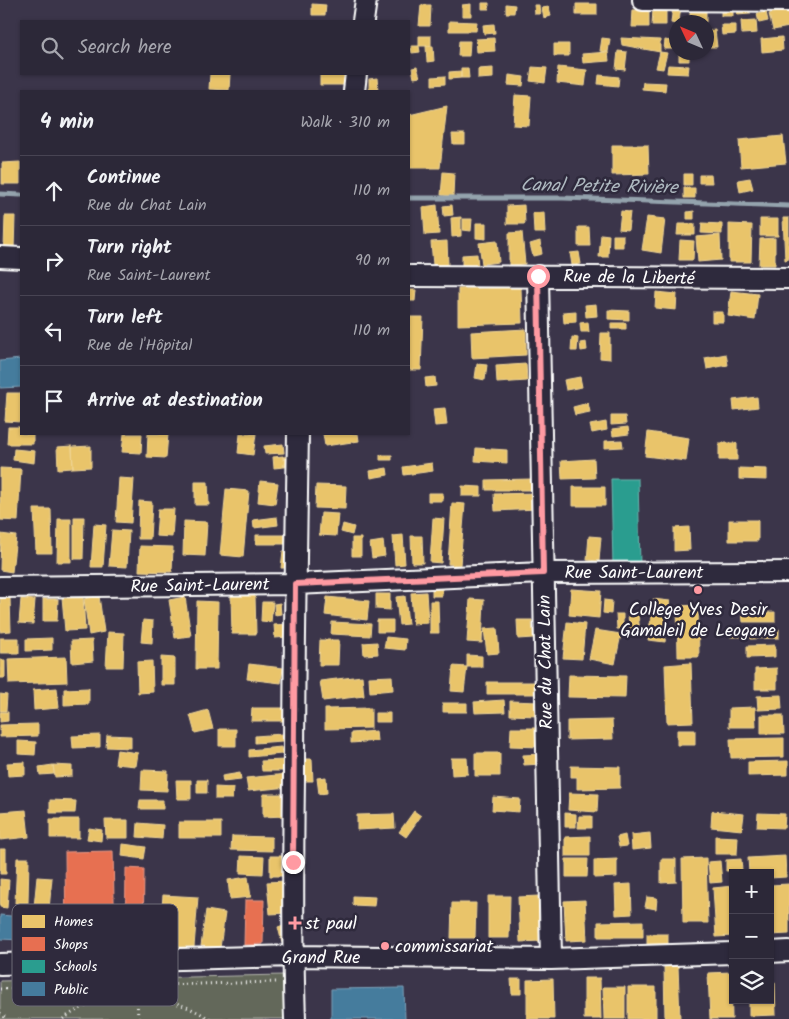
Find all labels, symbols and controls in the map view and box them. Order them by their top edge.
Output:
north arrow [669,15,714,60]
search box [20,20,410,75]
text: Search here [78,33,172,63]
icon: search [38,34,66,62]
text: 4 min [40,106,94,139]
text: Walk · 310 m [301,110,390,135]
text: Continue [87,163,160,193]
water label: Canal Petite Rivière [520,171,680,203]
icon: ahead [40,177,68,205]
text: 110 m [353,178,390,203]
text: Rue du Chat Lain [87,193,207,218]
text: Turn right [87,233,172,263]
icon: right [40,247,68,275]
text: 90 m [355,248,390,273]
text: Rue Saint-Laurent [87,263,211,288]
street label: Rue de la Liberté [563,263,696,294]
route start [527,265,550,288]
text: Turn left [87,303,162,333]
icon: left [40,317,68,345]
text: 110 m [353,318,390,343]
text: Rue de l'Hôpital [87,333,193,358]
text: Arrive at destination [87,386,263,416]
icon: arrive [40,387,68,415]
street label: Rue Saint-Laurent [564,559,705,588]
street label: Rue Saint-Laurent [130,571,271,602]
marker: College Yves Desir Gamaleil de Leogane [692,584,704,596]
street label: Rue du Chat Lain [531,594,562,729]
place label: College Yves Desir Gamaleil de Leogane [620,596,776,646]
route end [282,851,305,874]
map controls [729,869,774,1004]
button: + [729,869,774,914]
legend [12,904,178,1006]
place label: st paul [305,910,358,939]
text: Homes [54,911,93,933]
button: − [729,914,774,959]
marker: st paul [289,917,301,929]
place label: commissariat [395,933,495,962]
text: Shops [54,934,88,956]
marker: commissariat [379,940,391,952]
street label: Grand Rue [282,944,360,973]
text: Schools [54,956,97,978]
button: layers [729,959,774,1004]
text: Public [54,979,89,1001]

